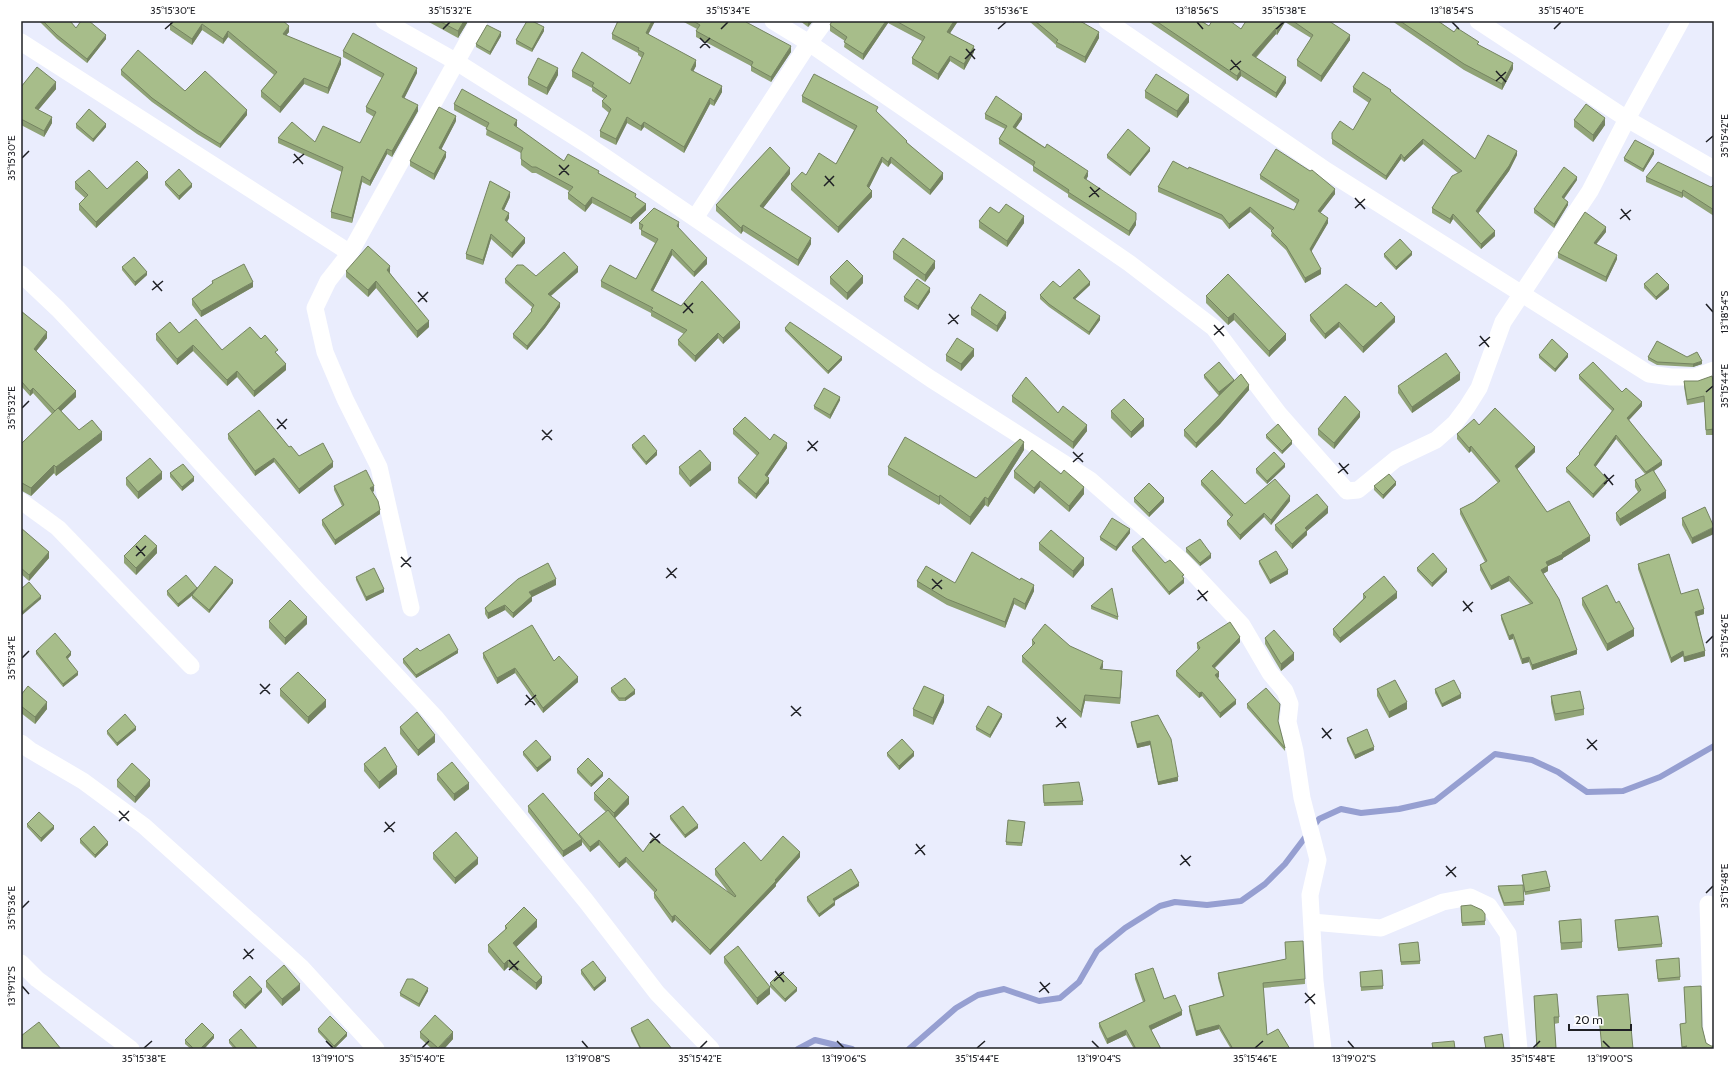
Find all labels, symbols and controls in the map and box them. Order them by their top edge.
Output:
text: 35°15'30"E [150,4,196,17]
text: 35°15'32"E [428,4,472,17]
text: 35°15'34"E [706,4,750,17]
text: 35°15'36"E [984,4,1028,17]
text: 13°18'56"S [1176,4,1219,17]
text: 35°15'38"E [1262,4,1307,17]
text: 13°18'54"S [1431,4,1474,17]
text: 35°15'40"E [1538,4,1584,17]
text: 35°15'42"E [1718,114,1731,158]
text: 35°15'30"E [5,135,18,181]
text: 13°18'54"S [1718,290,1731,333]
text: 35°15'44"E [1718,363,1731,408]
text: 35°15'32"E [5,386,18,430]
text: 35°15'46"E [1718,613,1731,658]
text: 35°15'34"E [5,636,18,680]
text: 35°15'48"E [1718,863,1731,908]
text: 35°15'36"E [5,886,18,930]
text: 13°19'12"S [5,966,18,1006]
scale bar [1569,1006,1631,1032]
text: 20 m [1575,1012,1603,1027]
text: 35°15'38"E [122,1052,167,1065]
text: 13°19'10"S [312,1052,354,1065]
text: 35°15'40"E [399,1052,445,1065]
text: 13°19'08"S [566,1052,610,1065]
text: 35°15'42"E [678,1052,722,1065]
text: 13°19'06"S [822,1052,866,1065]
text: 35°15'44"E [955,1052,1000,1065]
text: 13°19'04"S [1077,1052,1121,1065]
text: 35°15'46"E [1233,1052,1278,1065]
text: 13°19'02"S [1332,1052,1376,1065]
text: 35°15'48"E [1511,1052,1556,1065]
text: 13°19'00"S [1587,1052,1633,1065]

